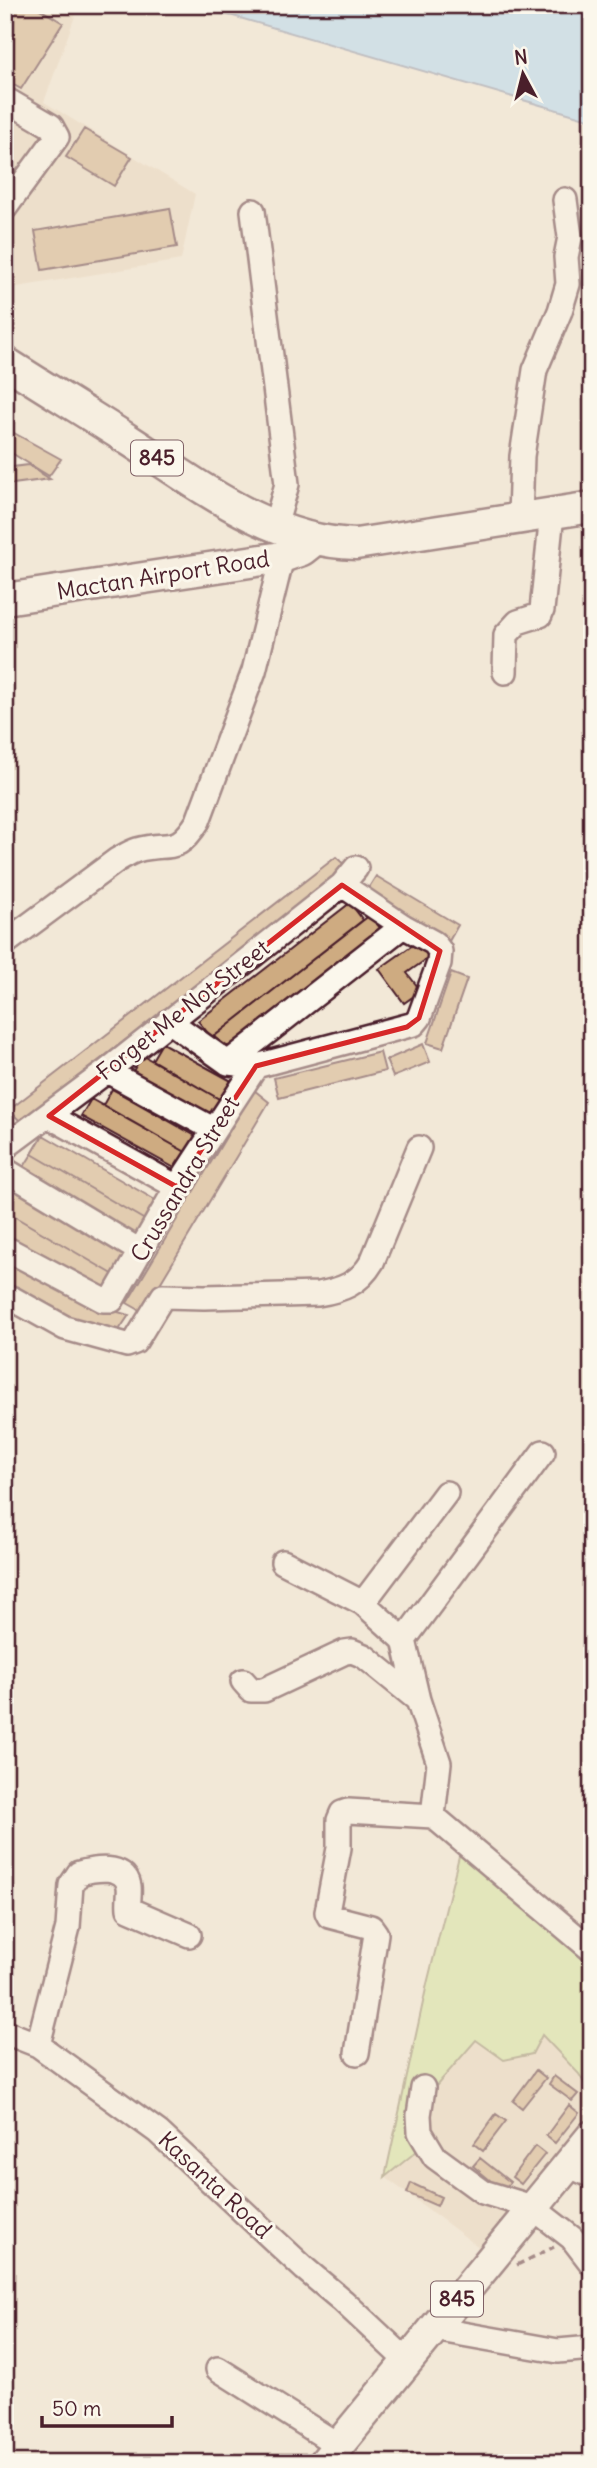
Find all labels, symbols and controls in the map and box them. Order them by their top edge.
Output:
north arrow [489,38,558,108]
text: N [513,44,529,70]
road number: 845 [131,440,183,476]
street label: Mactan Airport Road [55,543,271,606]
street label: Forget Me Not Street [90,933,275,1086]
street label: Crussandra Street [124,1091,246,1267]
street label: Kasanta Road [153,2125,278,2244]
road number: 845 [431,2282,483,2316]
scale bar [42,2384,172,2428]
text: 50 m [52,2395,101,2422]

